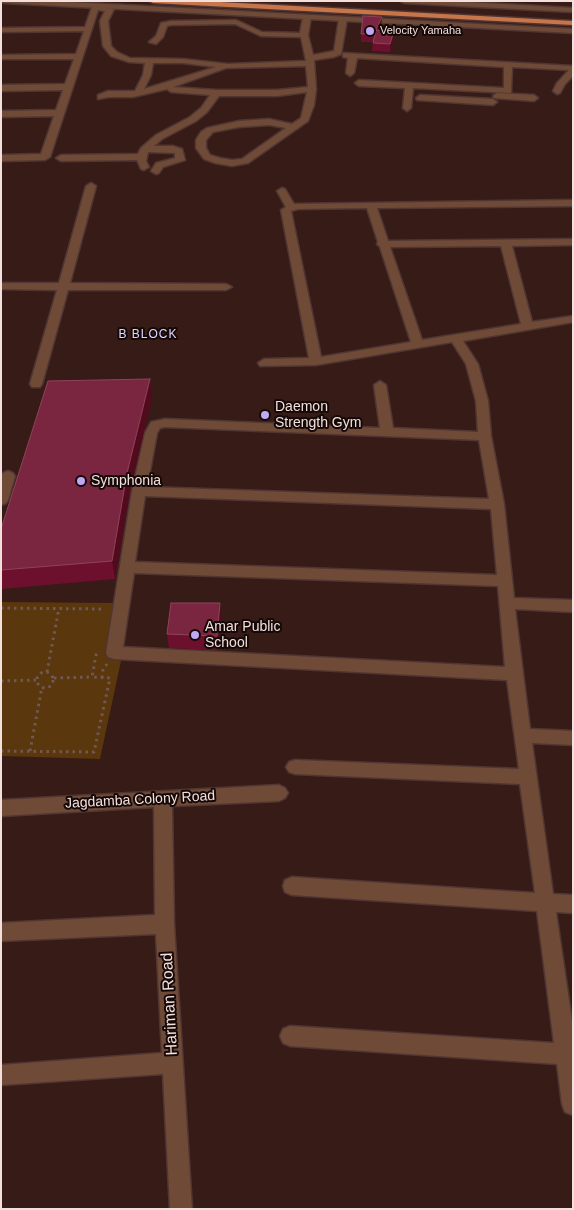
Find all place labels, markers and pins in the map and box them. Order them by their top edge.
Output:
place label: Velocity Yamaha [380,24,461,38]
marker: Velocity Yamaha [364,25,376,37]
place label: Daemon Strength Gym [275,399,361,432]
marker: Daemon Strength Gym [259,409,271,421]
place label: Symphonia [91,473,161,489]
marker: Symphonia [75,475,87,487]
place label: Amar Public School [205,619,280,652]
marker: Amar Public School [189,629,201,641]

